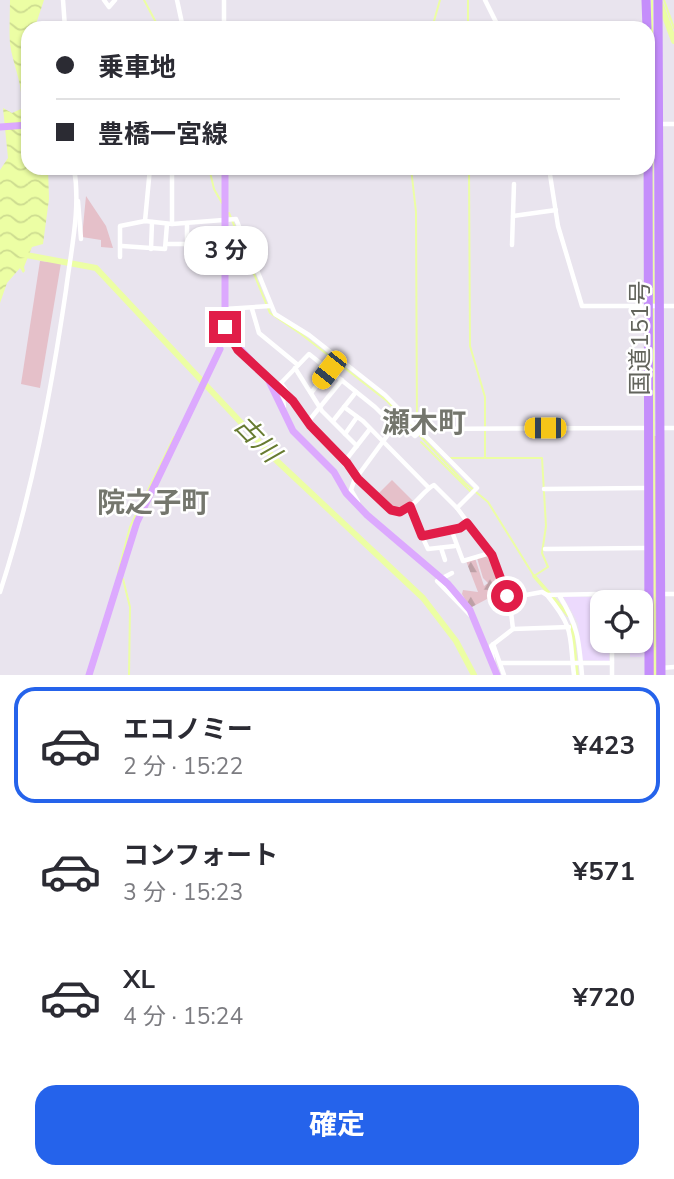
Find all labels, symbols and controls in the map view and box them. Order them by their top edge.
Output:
text: 乗車地 [98,50,176,85]
text: 豊橋一宮線 [98,117,228,152]
callout: 3 分 [183,226,267,274]
text: 3 分 [204,235,248,266]
street label: 国道151号 [624,280,656,396]
route end [209,311,241,343]
car [308,347,351,393]
district label: 瀬木町 [382,404,466,442]
water label: 古川 [226,408,290,472]
car [525,418,567,439]
district label: 院之子町 [97,484,209,522]
route start [491,580,523,612]
map controls [590,590,653,653]
button: locate [590,590,653,653]
text: エコノミー [123,712,253,747]
icon: car [39,714,102,777]
text: ¥423 [573,728,635,763]
text: 2 分 · 15:22 [123,751,243,782]
text: コンフォート [123,838,278,873]
icon: car [39,840,102,903]
text: ¥571 [573,854,635,889]
text: 3 分 · 15:23 [123,877,243,908]
text: XL [123,962,155,997]
icon: car [39,966,102,1029]
text: ¥720 [573,980,635,1015]
text: 4 分 · 15:24 [123,1001,243,1032]
button: 確定 [35,1085,639,1165]

